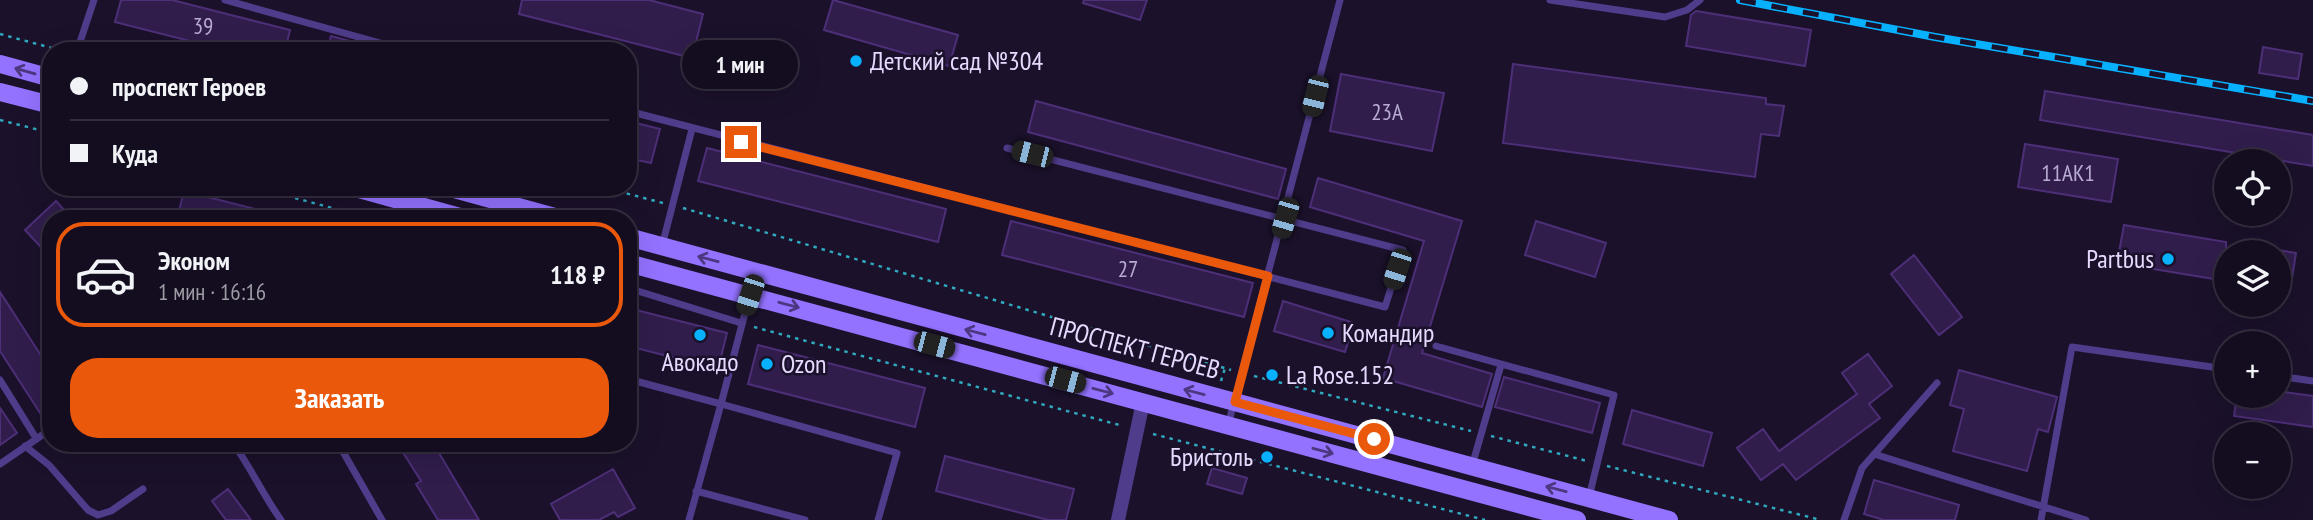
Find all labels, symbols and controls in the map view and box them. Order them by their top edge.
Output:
house number: 39 [193,11,213,40]
callout: 1 мин [683,40,799,90]
place label: Детский сад №304 [870,44,1043,77]
text: 1 мин [715,50,765,79]
marker: Детский сад №304 [848,53,864,69]
one-way arrow [15,64,37,77]
text: проспект Героев [112,70,266,103]
car [1300,73,1331,119]
house number: 23А [1371,97,1403,126]
route end [725,126,757,158]
text: Куда [112,137,158,170]
car [1010,139,1055,169]
map controls [2214,149,2291,499]
button: locate [2214,149,2291,226]
house number: 11АК1 [2041,158,2095,187]
car [1270,195,1301,241]
button: layers [2214,240,2291,317]
place label: Partbus [2086,242,2154,275]
icon: car [74,243,137,306]
text: Эконом [158,244,230,277]
car [1381,246,1414,292]
one-way arrow [697,251,719,264]
marker: Partbus [2160,251,2176,267]
house number: 27 [1118,254,1138,283]
text: 118 ₽ [550,258,605,291]
car [734,272,767,318]
text: 1 мин · 16:16 [158,277,266,306]
one-way arrow [778,300,800,313]
street label: ПРОСПЕКТ ГЕРОЕВ [1047,309,1224,386]
place label: Командир [1342,316,1434,349]
one-way arrow [964,324,986,337]
marker: Командир [1320,325,1336,341]
marker: Авокадо [692,327,708,343]
car [911,329,958,361]
button: + [2214,331,2291,408]
place label: Авокадо [661,345,739,378]
place label: Ozon [781,347,827,380]
marker: Ozon [759,356,775,372]
button: Заказать [70,358,609,438]
place label: La Rose.152 [1286,358,1394,391]
car [1042,364,1089,396]
marker: La Rose.152 [1264,367,1280,383]
one-way arrow [1183,384,1205,397]
one-way arrow [1091,385,1114,398]
button: − [2214,422,2291,499]
route start [1358,423,1390,455]
place label: Бристоль [1170,440,1253,473]
one-way arrow [1311,445,1333,458]
marker: Бристоль [1259,449,1275,465]
one-way arrow [1545,482,1568,495]

